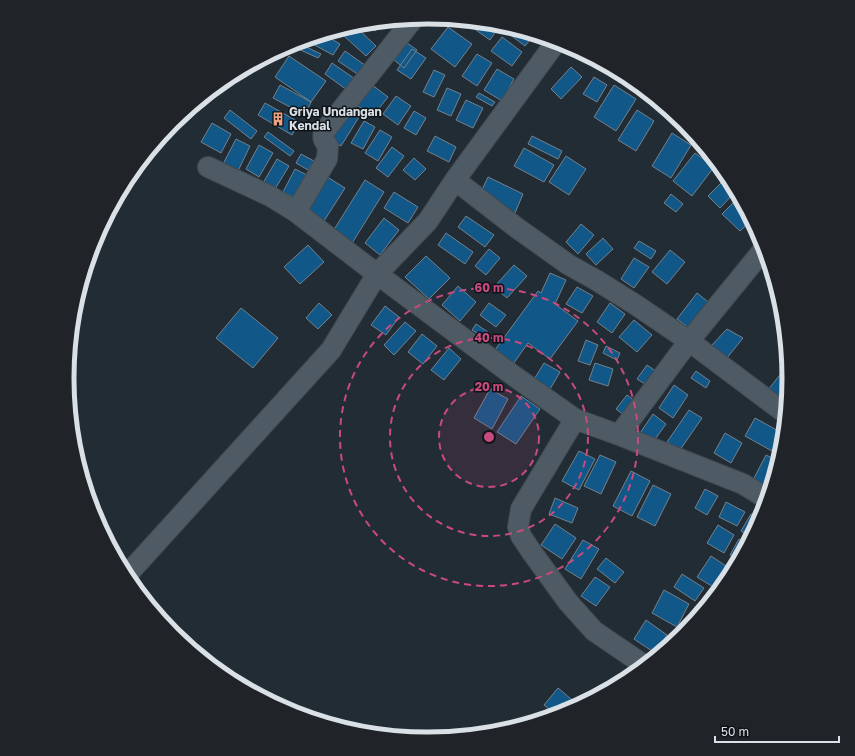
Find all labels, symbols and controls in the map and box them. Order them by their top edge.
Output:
place label: Griya Undangan Kendal [289,104,382,133]
building icon: Griya Undangan Kendal [270,111,286,127]
text: 60 m [475,280,503,295]
text: 40 m [475,330,503,345]
text: 20 m [475,379,503,394]
centre of rings [482,430,496,444]
scale bar [715,718,839,744]
text: 50 m [721,724,749,739]

